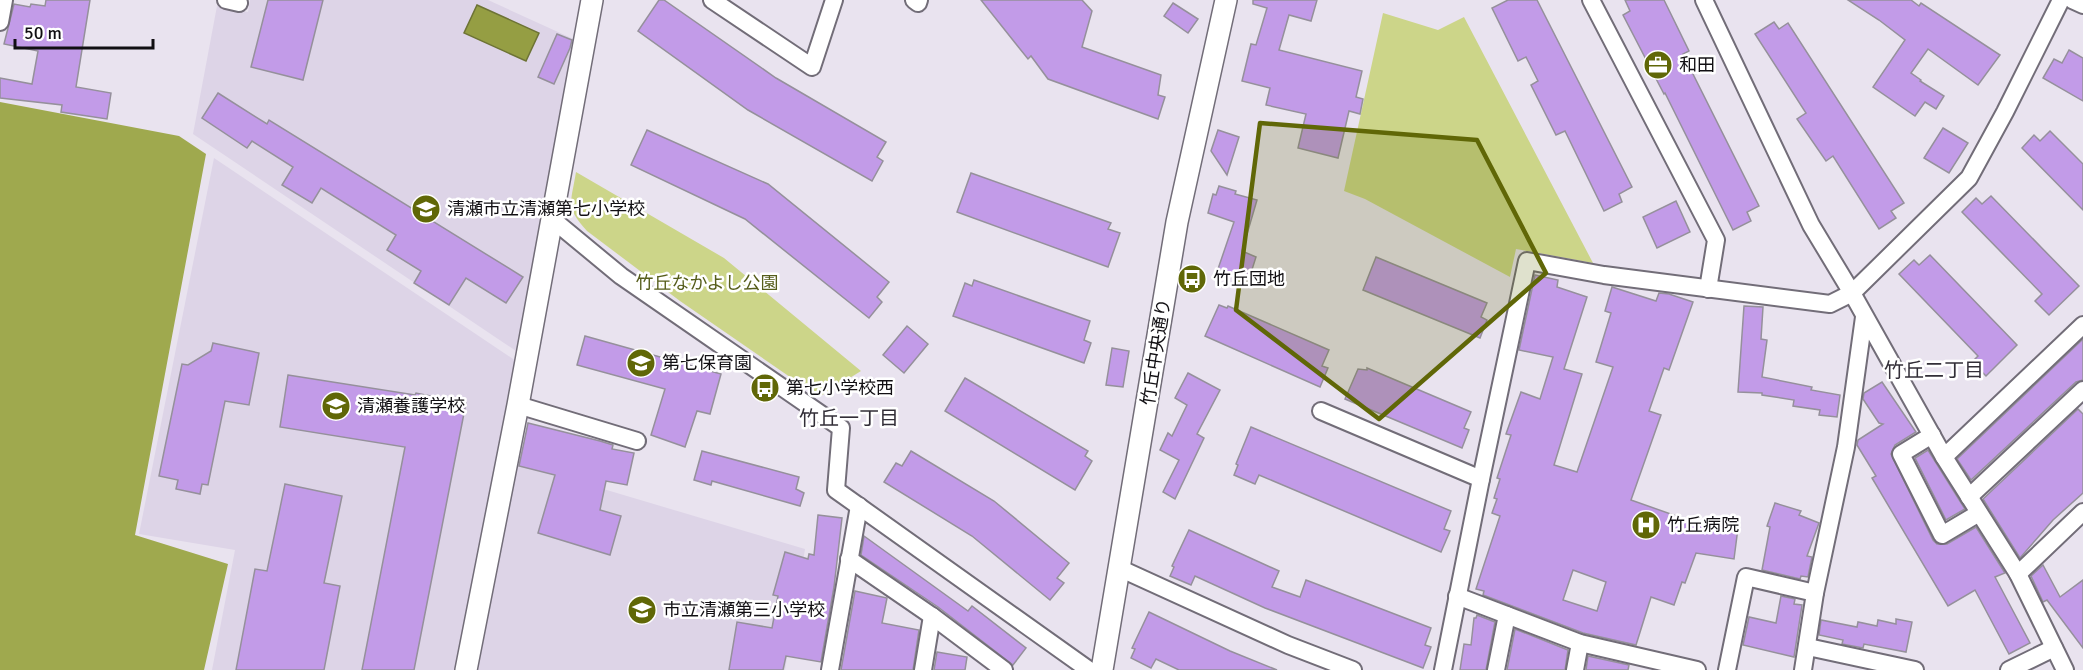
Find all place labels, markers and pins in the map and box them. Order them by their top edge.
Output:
office icon: 和田 [1642,49,1674,81]
place label: 和田 [1679,54,1715,76]
school or university icon: 清瀬市立清瀬第七小学校 [410,193,442,225]
place label: 清瀬市立清瀬第七小学校 [447,198,645,220]
bus stop icon: 竹丘団地 [1176,263,1208,295]
place label: 竹丘団地 [1213,268,1285,290]
school or university icon: 第七保育園 [625,347,657,379]
place label: 第七保育園 [662,352,752,374]
bus stop icon: 第七小学校西 [749,372,781,404]
place label: 第七小学校西 [786,377,894,399]
school or university icon: 清瀬養護学校 [320,390,352,422]
place label: 清瀬養護学校 [357,395,465,417]
hospital icon: 竹丘病院 [1630,509,1662,541]
place label: 竹丘病院 [1667,514,1739,536]
school or university icon: 市立清瀬第三小学校 [626,594,658,626]
place label: 市立清瀬第三小学校 [663,599,825,621]

